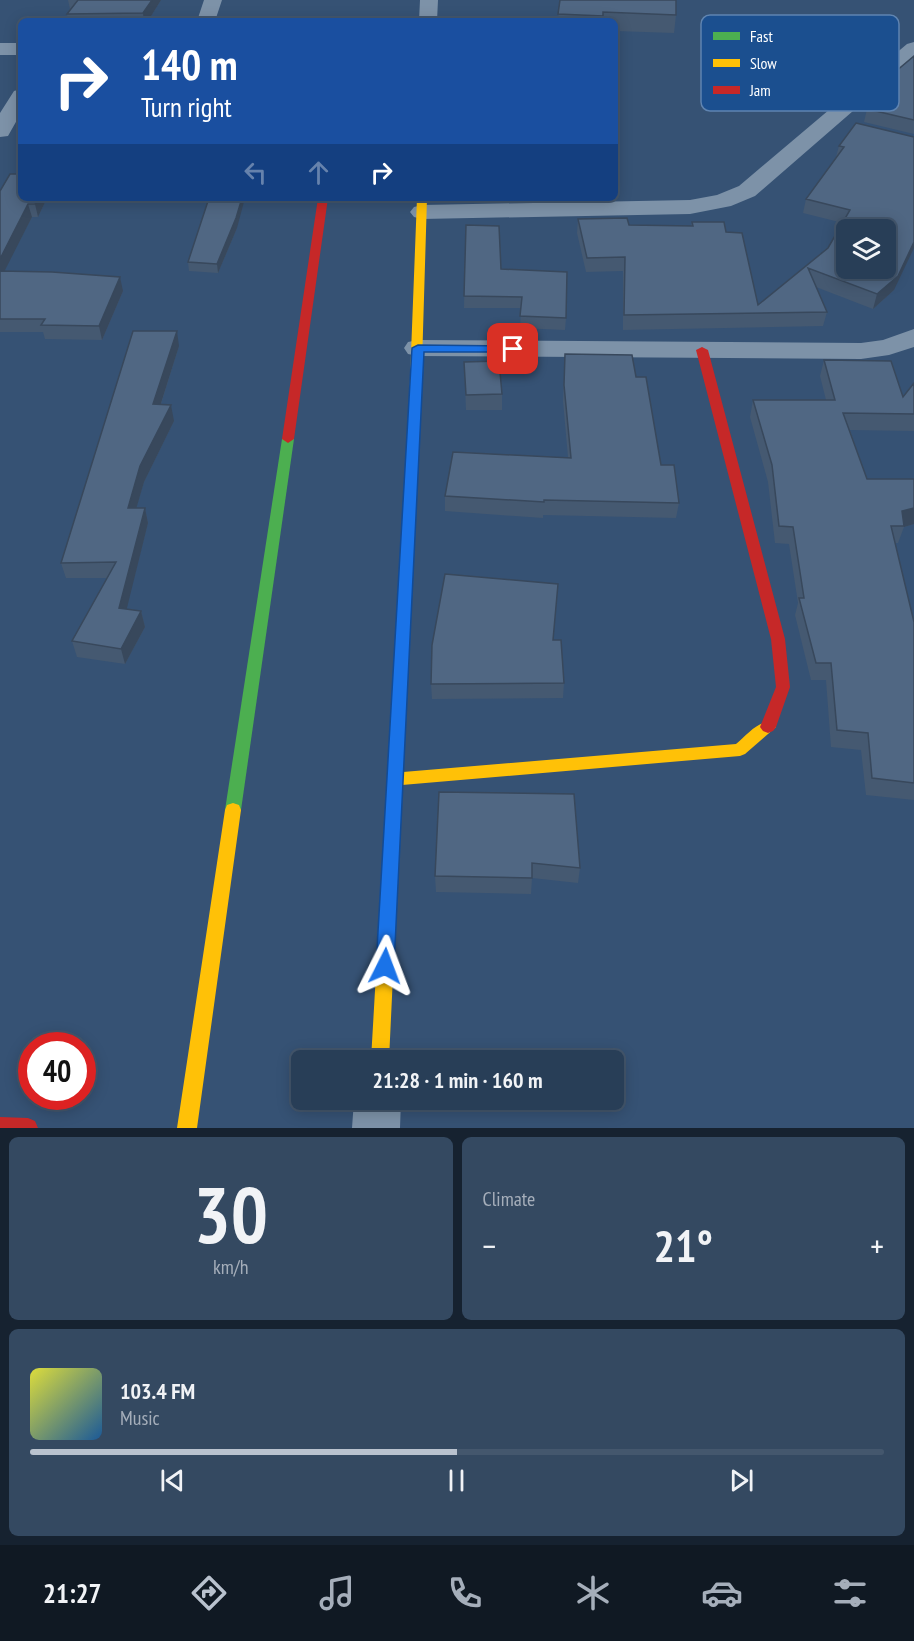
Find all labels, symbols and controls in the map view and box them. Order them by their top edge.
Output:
legend [701,15,899,111]
text: Fast [750,26,773,46]
text: 140 m [141,37,238,92]
icon: right [42,42,120,120]
text: Slow [750,53,777,73]
text: Jam [749,80,771,100]
text: Turn right [141,90,232,124]
icon: left [239,156,272,189]
icon: ahead [302,156,335,189]
icon: right [365,156,398,189]
map controls [836,219,896,279]
button: layers [836,219,896,279]
pin [487,323,538,374]
icon: arrive [496,332,529,365]
position arrow [353,934,417,998]
speed limit sign: 40 [18,1032,96,1110]
text: 21:28 · 1 min · 160 m [372,1066,543,1094]
text: 30 [193,1164,268,1265]
text: Climate [483,1186,535,1212]
text: 21° [654,1216,713,1274]
text: − [483,1224,496,1267]
text: + [870,1224,884,1267]
text: km/h [213,1254,248,1280]
text: 103.4 FM [120,1377,195,1405]
text: Music [120,1405,160,1431]
icon: previous [156,1464,189,1497]
icon: pause [440,1464,473,1497]
icon: next [725,1464,758,1497]
icon: directions [188,1572,230,1614]
icon: music [316,1572,358,1614]
icon: phone [444,1572,486,1614]
icon: climate [572,1572,614,1614]
icon: car [701,1572,743,1614]
icon: filters [829,1572,871,1614]
text: 21:27 [43,1576,102,1610]

